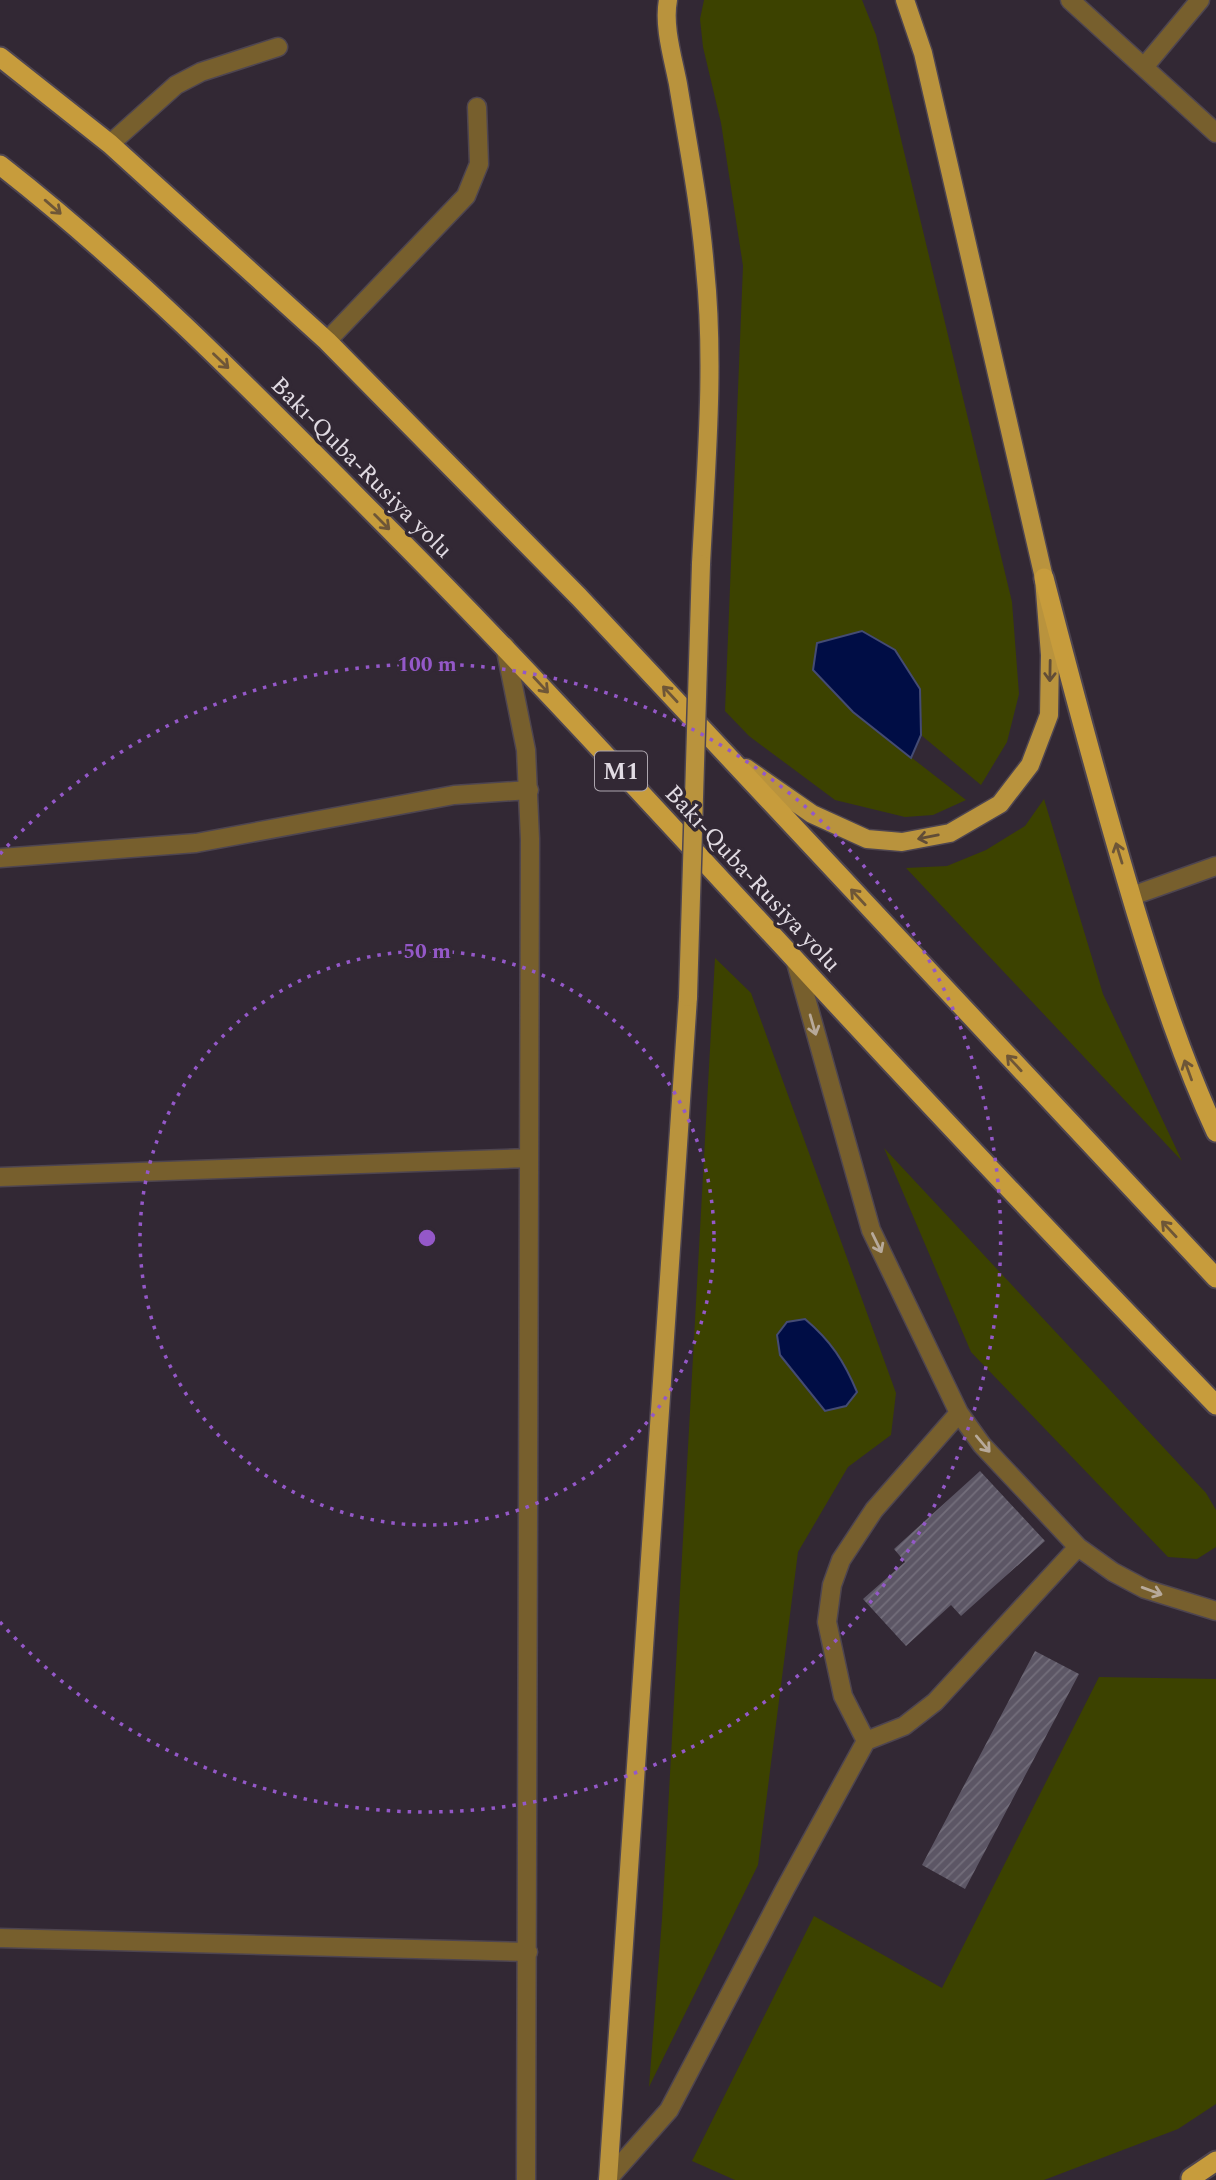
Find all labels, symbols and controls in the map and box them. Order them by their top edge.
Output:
one-way arrow [44,199,62,215]
one-way arrow [212,352,229,369]
street label: Bakı-Quba-Rusiya yolu [262,368,461,567]
one-way arrow [373,513,390,530]
text: 100 m [397,649,457,681]
one-way arrow [1043,659,1057,682]
one-way arrow [532,676,549,693]
one-way arrow [661,686,678,703]
road number: M1 [595,751,647,790]
street label: Bakı-Quba-Rusiya yolu [656,777,849,981]
one-way arrow [917,831,940,845]
one-way arrow [1111,843,1124,865]
one-way arrow [850,888,867,905]
text: 50 m [403,936,451,968]
one-way arrow [808,1014,821,1036]
one-way arrow [1005,1055,1022,1072]
one-way arrow [1181,1059,1194,1081]
one-way arrow [1161,1221,1178,1238]
centre of rings [415,1226,439,1250]
one-way arrow [871,1232,884,1253]
one-way arrow [974,1435,990,1453]
one-way arrow [1141,1586,1163,1598]

